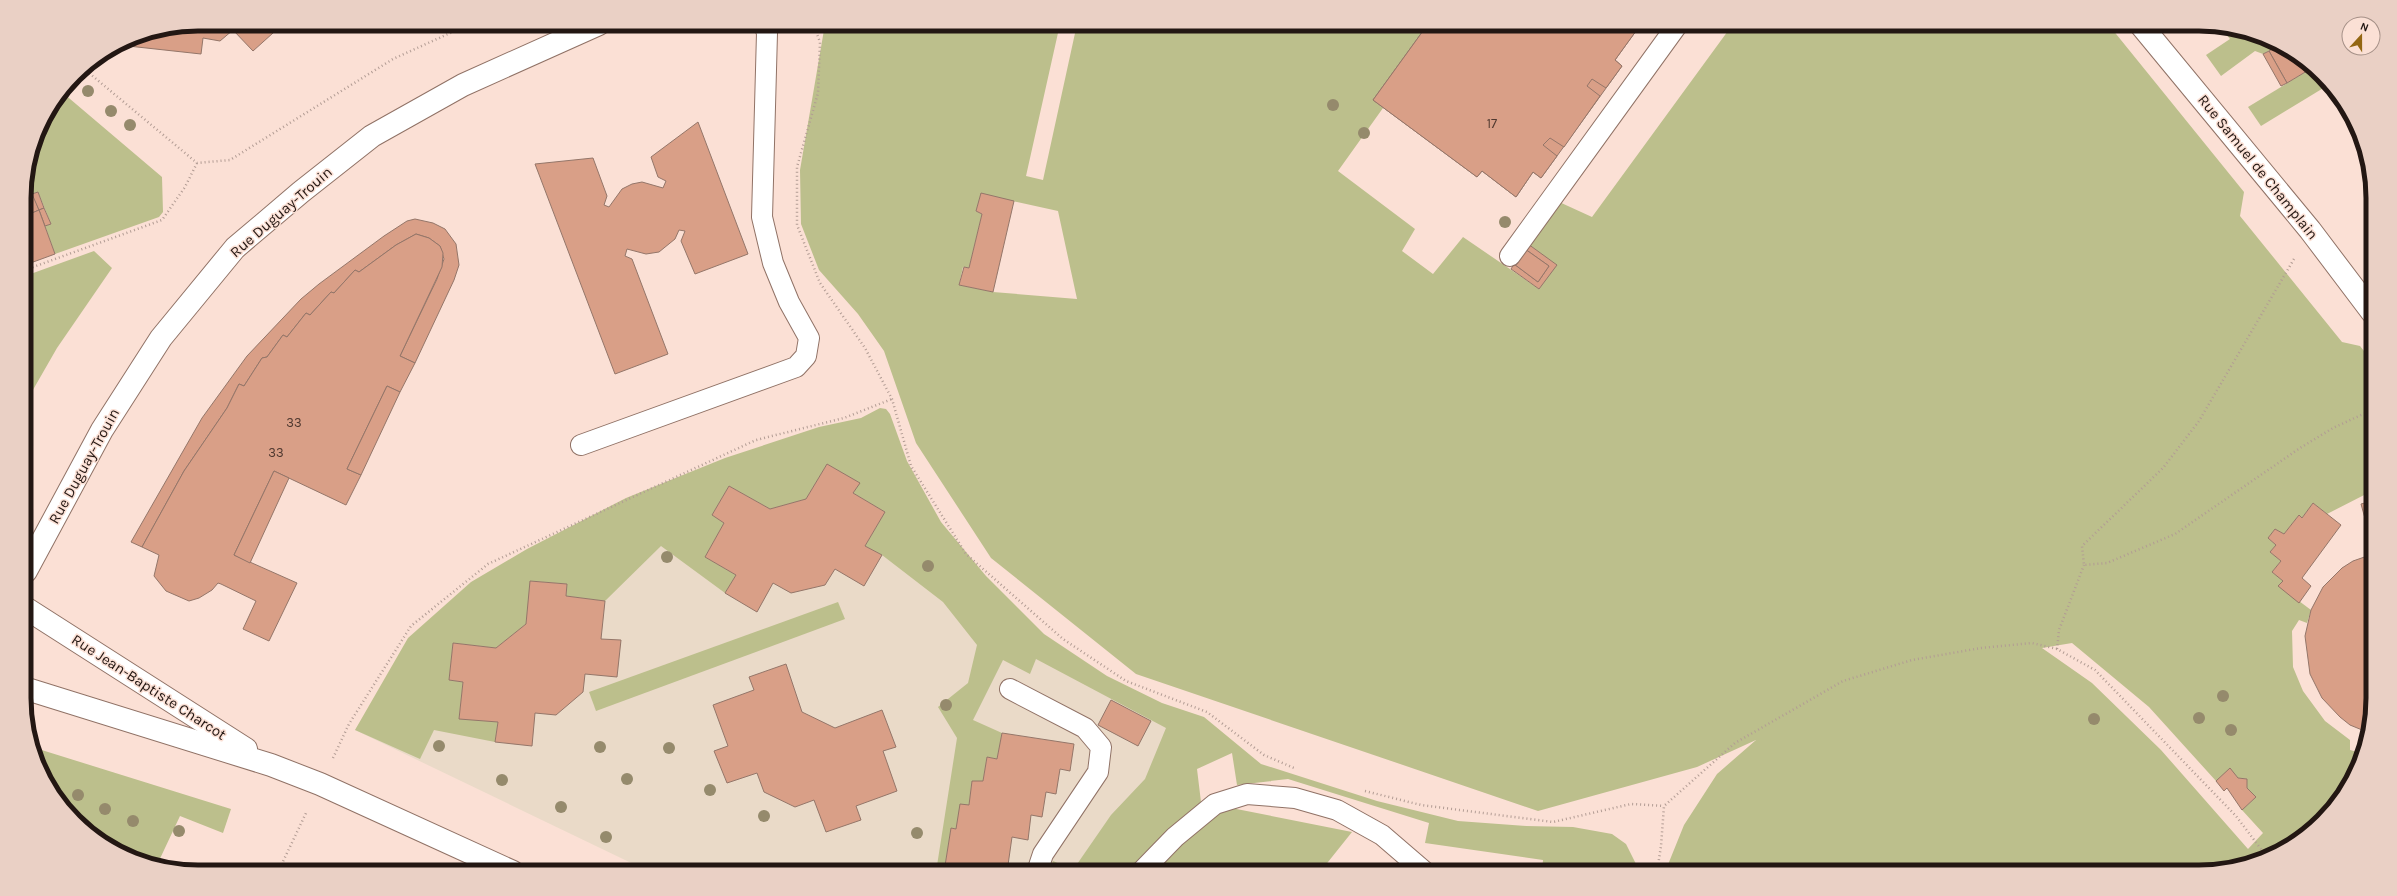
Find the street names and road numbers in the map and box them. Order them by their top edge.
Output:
street label: Rue Samuel de Champlain [2194,91,2322,243]
street label: Rue Duguay-Trouin [226,163,336,261]
street label: Rue Duguay-Trouin [45,405,123,527]
street label: Rue Jean-Baptiste Charcot [68,630,230,744]

